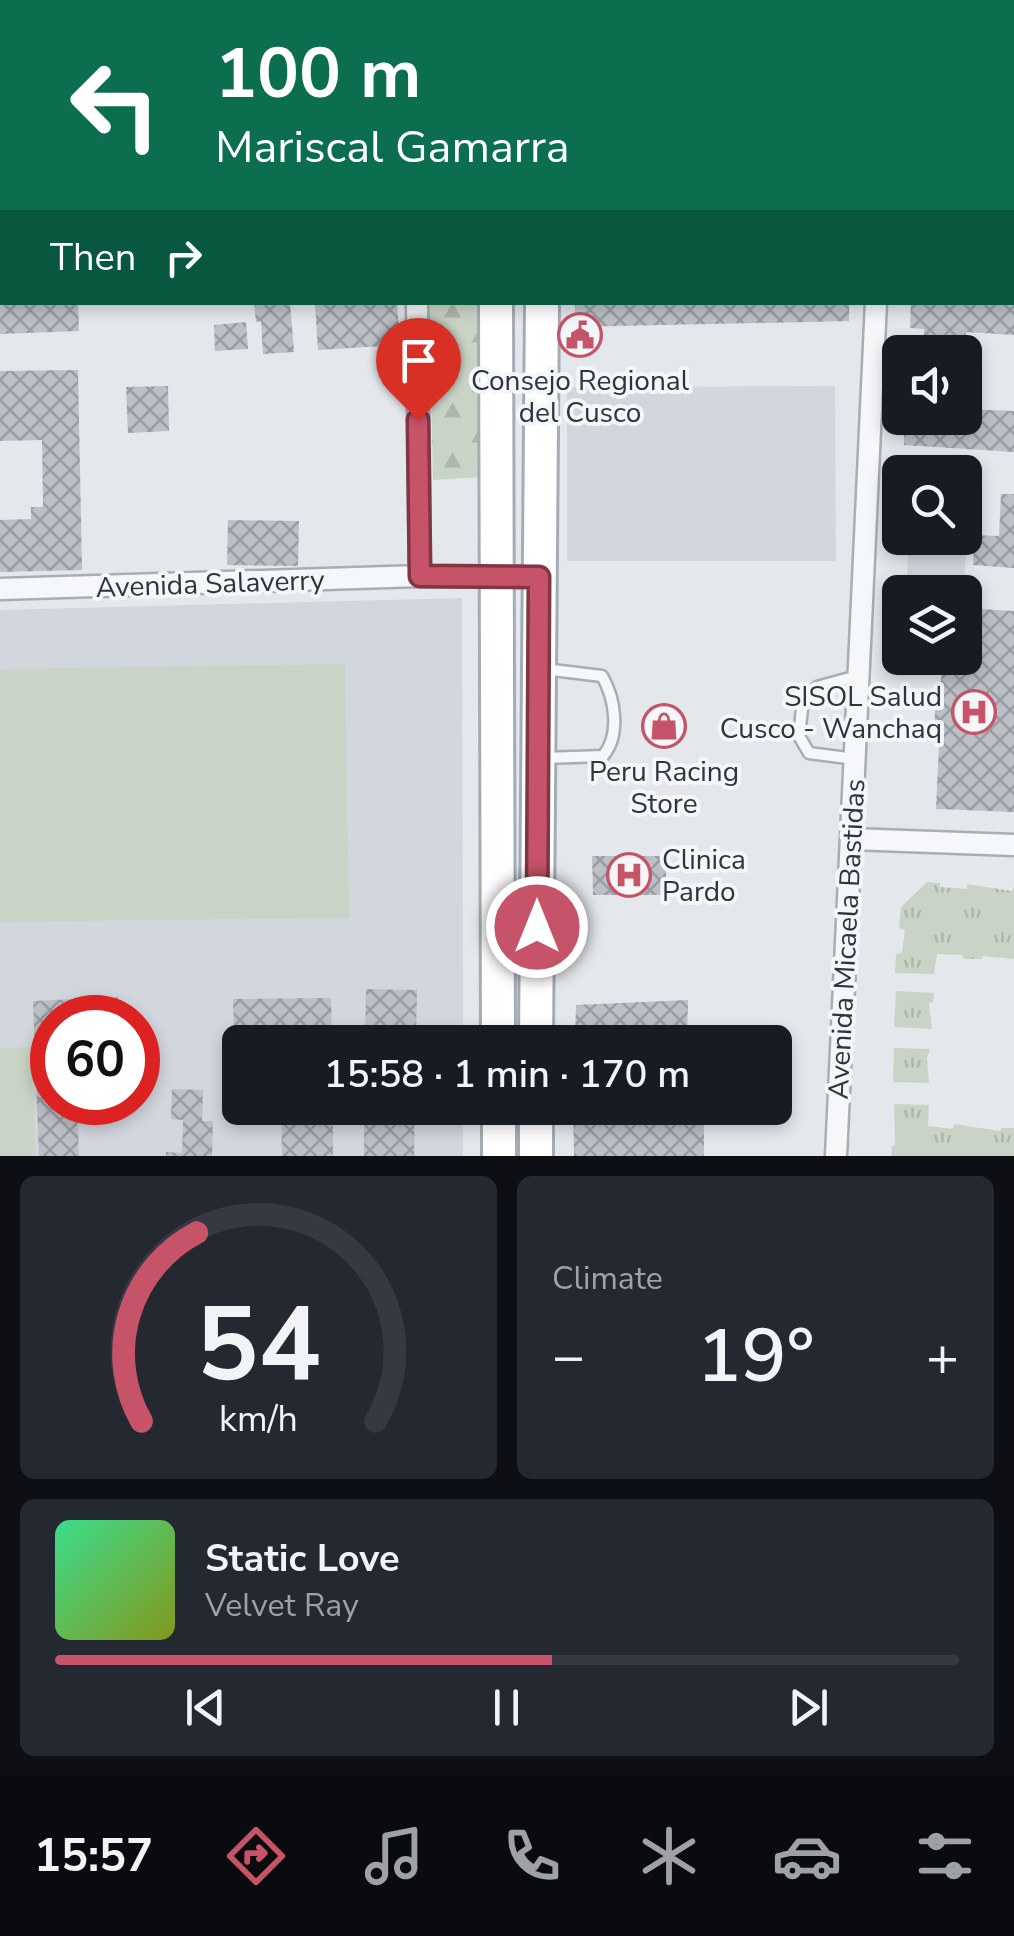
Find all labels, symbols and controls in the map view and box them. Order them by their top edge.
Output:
text: 100 m [215,26,421,122]
icon: left [50,40,180,170]
text: Mariscal Gamarra [215,117,570,178]
icon: right [156,230,211,285]
text: Then [50,232,136,283]
public building icon: Consejo Regional del Cusco [557,312,603,358]
pin [376,318,461,421]
icon: arrive [391,333,446,388]
map controls [882,335,982,675]
button: sound [882,335,982,435]
place label: Consejo Regional del Cusco [471,362,690,432]
button: search [882,455,982,555]
street label: Avenida Salaverry [95,561,326,607]
button: layers [882,575,982,675]
place label: SISOL Salud Cusco - Wanchaq [720,678,942,748]
hospital icon: SISOL Salud Cusco - Wanchaq [951,689,997,735]
shop icon: Peru Racing Store [641,703,687,749]
place label: Peru Racing Store [589,753,739,823]
street label: Avenida Micaela Bastidas [820,778,874,1100]
place label: Clinica Pardo [662,841,746,911]
hospital icon: Clinica Pardo [606,852,652,898]
position arrow [485,875,589,979]
speed limit sign: 60 [30,995,160,1125]
text: 15:58 · 1 min · 170 m [324,1049,690,1100]
text: Climate [552,1257,663,1300]
text: 54 [196,1274,321,1416]
text: 19° [696,1305,815,1407]
text: − [552,1319,585,1394]
text: + [926,1319,959,1394]
text: km/h [219,1395,298,1444]
text: Static Love [205,1533,400,1584]
text: Velvet Ray [205,1584,359,1627]
icon: previous [178,1680,233,1735]
icon: pause [479,1680,534,1735]
icon: next [781,1680,836,1735]
icon: directions [221,1821,291,1891]
icon: music [359,1821,429,1891]
icon: phone [497,1821,567,1891]
icon: climate [634,1821,704,1891]
icon: car [772,1821,842,1891]
icon: filters [910,1821,980,1891]
text: 15:57 [34,1826,153,1887]

